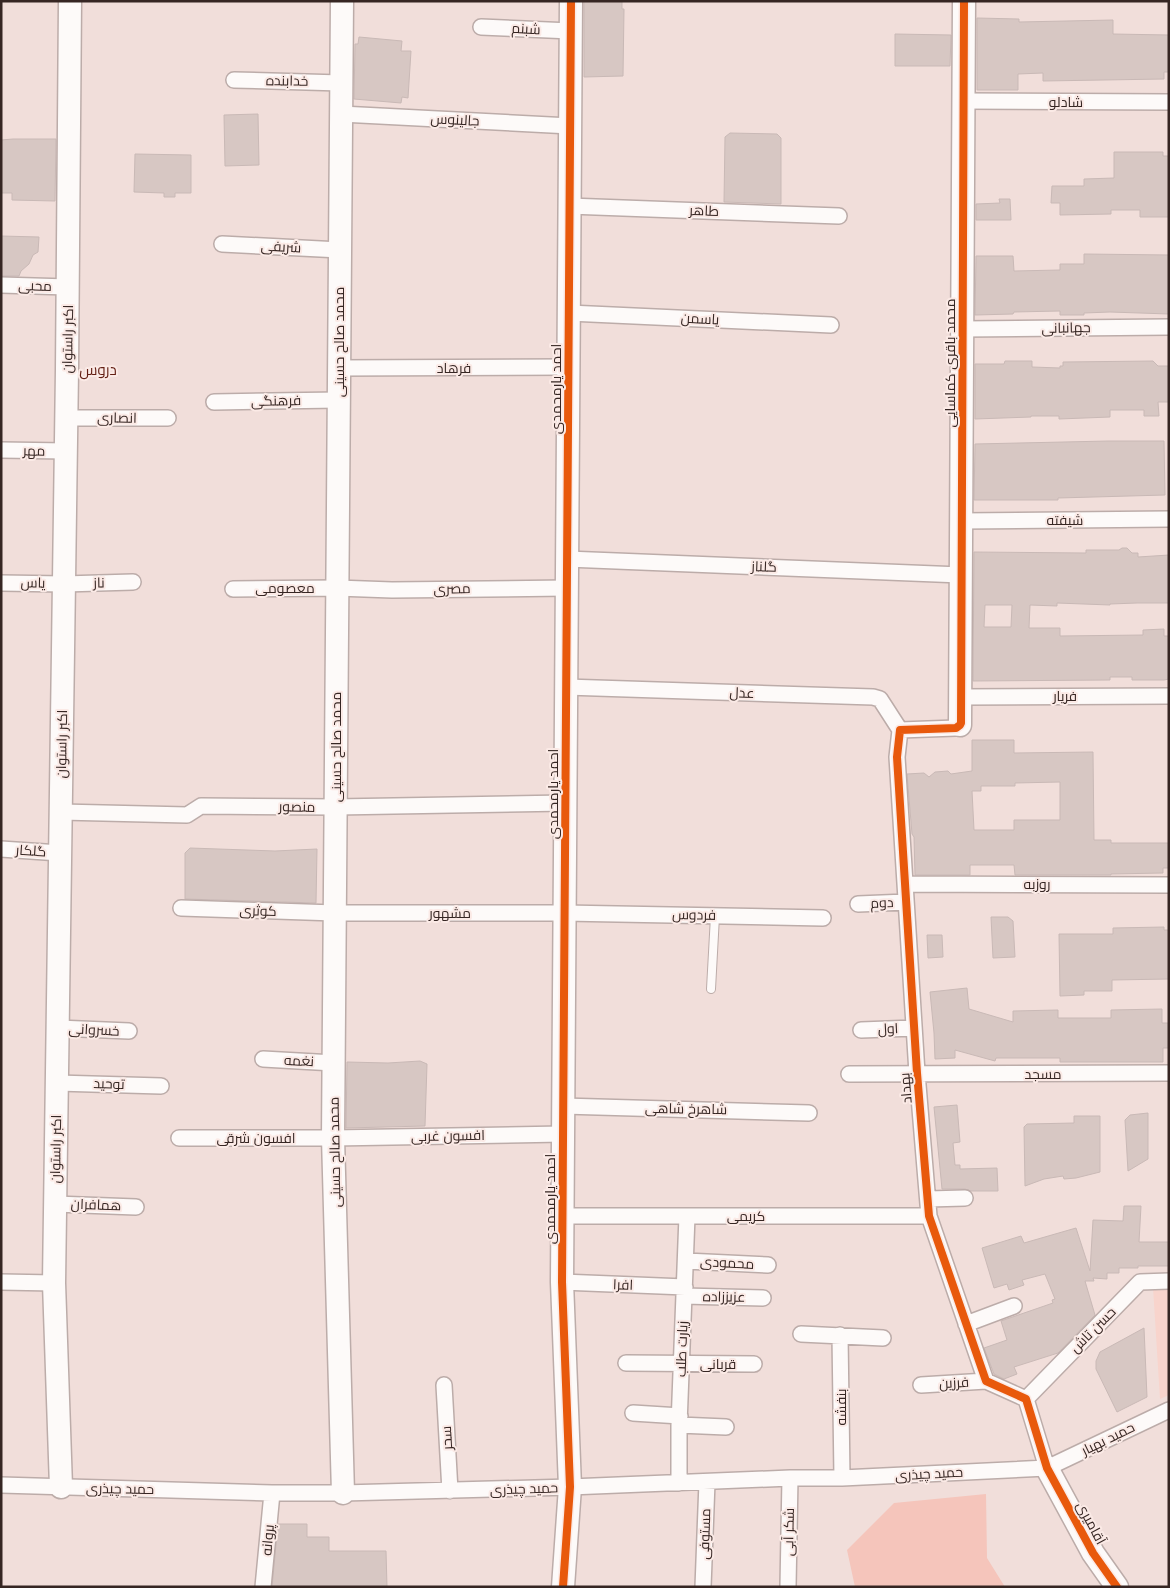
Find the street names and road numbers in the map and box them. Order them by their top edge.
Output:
street label: شبنم [511,20,541,39]
street label: خدابنده [266,72,308,90]
street label: شادلو [1049,94,1083,111]
street label: جالینوس [430,110,480,130]
street label: طاهر [688,202,719,220]
street label: شریفی [260,237,302,257]
street label: محبی [18,277,52,295]
street label: محمد صالح حسینی [331,287,348,397]
street label: محمد باقری کماسایی [942,298,959,428]
street label: اکبر راستوان [59,304,77,374]
street label: یاسمن [680,309,720,329]
street label: جهانبانی [1041,319,1091,337]
street label: احمد یارمحمدی [548,344,565,434]
street label: فرهاد [437,360,471,377]
street label: فرهنگی [251,392,301,410]
street label: انصاری [97,409,137,427]
street label: مهر [22,442,45,460]
street label: شیفته [1047,512,1083,529]
street label: گلناز [750,558,777,576]
street label: یاس [20,574,46,592]
street label: ناز [92,574,105,592]
street label: معصومی [255,580,315,597]
street label: مصری [433,580,471,598]
street label: عدل [729,684,755,702]
street label: فریار [1052,688,1077,705]
street label: محمد صالح حسینی [328,692,345,802]
street label: اکبر راستوان [53,709,71,779]
street label: احمد یارمحمدی [545,749,562,839]
street label: منصور [277,798,316,816]
street label: گلکار [14,841,47,861]
street label: روزبه [1024,876,1050,893]
street label: دوم [870,894,894,913]
street label: کوثری [239,902,277,920]
street label: مشهور [428,905,471,922]
street label: فردوس [672,906,716,924]
street label: خسروانی [68,1020,120,1040]
street label: اول [877,1020,899,1038]
street label: نغمه [283,1052,315,1070]
street label: مسجد [1025,1066,1061,1083]
street label: بهداد [896,1072,916,1104]
street label: توحید [93,1075,125,1093]
street label: محمد صالح حسینی [326,1097,344,1207]
street label: شاهرخ شاهی [645,1100,727,1118]
street label: اکبر راستوان [47,1114,65,1184]
street label: افسون غربی [411,1127,485,1145]
street label: افسون شرقی [216,1130,296,1147]
street label: احمد یارمحمدی [542,1154,559,1244]
street label: همافران [70,1196,122,1214]
street label: کریمی [727,1208,765,1225]
street label: محمودی [699,1253,755,1273]
street label: افرا [613,1276,633,1294]
street label: عزیززاده [702,1288,746,1306]
street label: حسن تاش [1067,1304,1119,1356]
street label: زیارت طلب [673,1321,691,1377]
street label: قربانی [700,1356,736,1373]
street label: فرزین [939,1374,969,1392]
street label: بنفشه [833,1389,850,1425]
street label: حمید بهیار [1078,1419,1138,1460]
street label: سحر [438,1425,456,1452]
street label: حمید چیذری [895,1464,964,1485]
street label: حمید چیذری [490,1479,558,1500]
street label: حمید چیذری [86,1480,154,1499]
street label: آقامیری [1073,1499,1109,1548]
street label: مستوفی [696,1508,714,1560]
street label: شکر آبی [780,1508,798,1556]
street label: پروانه [258,1523,279,1556]

